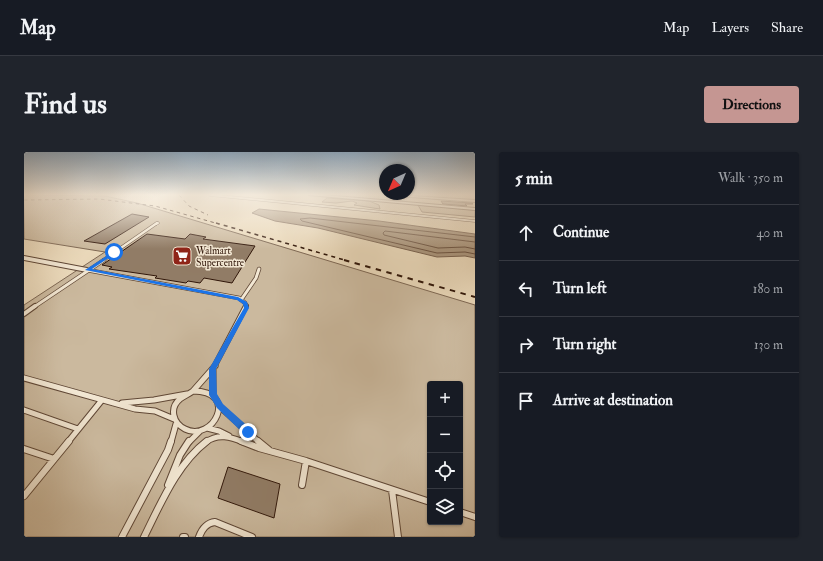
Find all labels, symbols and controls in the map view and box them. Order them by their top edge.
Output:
text: Map [20,16,56,40]
text: Map [663,19,689,36]
text: Layers [711,19,749,36]
text: Share [771,19,803,36]
button: Directions [704,86,799,123]
text: Find us [24,87,107,122]
north arrow [379,164,415,200]
text: 5 min [515,168,553,189]
text: Walk · 350 m [718,170,783,186]
icon: ahead [515,222,537,244]
text: Continue [553,223,609,242]
text: 40 m [757,225,783,241]
route start [105,243,123,261]
supermarket icon: Walmart Supercentre [171,245,193,267]
place label: Walmart Supercentre [195,245,244,270]
icon: left [515,278,537,300]
text: Turn left [553,279,607,298]
text: 180 m [753,281,783,297]
icon: right [515,334,537,356]
text: Turn right [553,335,616,354]
text: 130 m [754,337,783,353]
map controls [427,381,463,525]
button: + [427,381,463,417]
icon: arrive [515,390,537,412]
text: Arrive at destination [553,391,673,410]
button: − [427,417,463,453]
route end [239,423,257,441]
button: locate [427,453,463,489]
button: layers [427,489,463,525]

